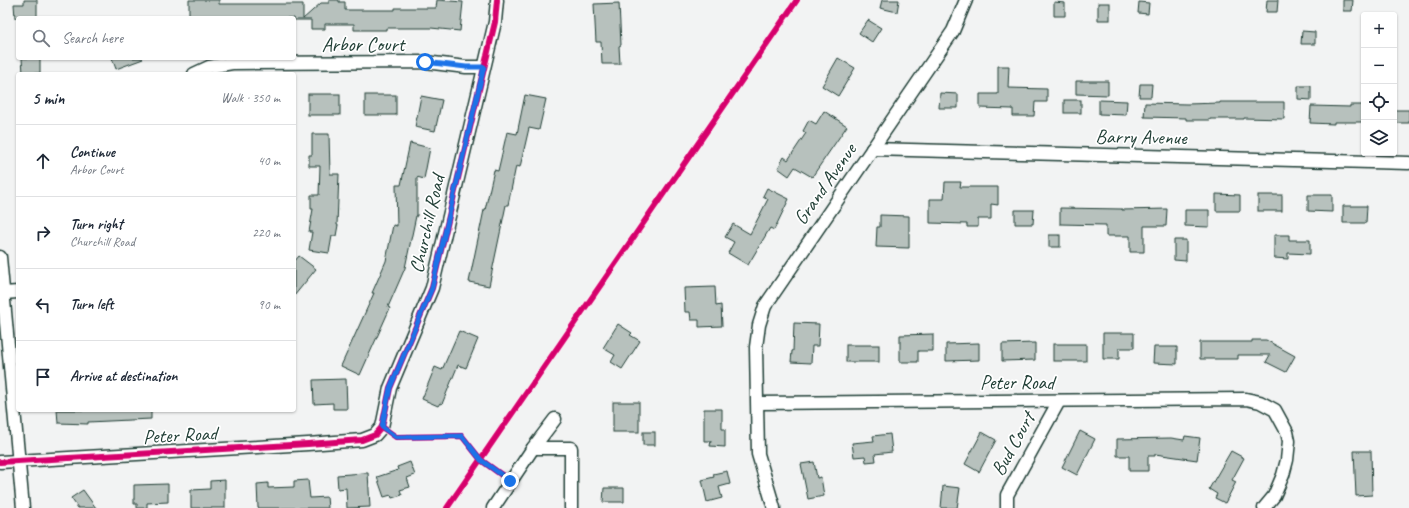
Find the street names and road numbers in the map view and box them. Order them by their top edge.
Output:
street label: Arbor Court [322,32,407,57]
street label: Barry Avenue [1095,124,1188,150]
street label: Grand Avenue [788,137,863,229]
street label: Churchill Road [404,170,451,275]
street label: Peter Road [980,370,1057,395]
street label: Bud Court [985,405,1042,480]
street label: Peter Road [142,420,221,449]

